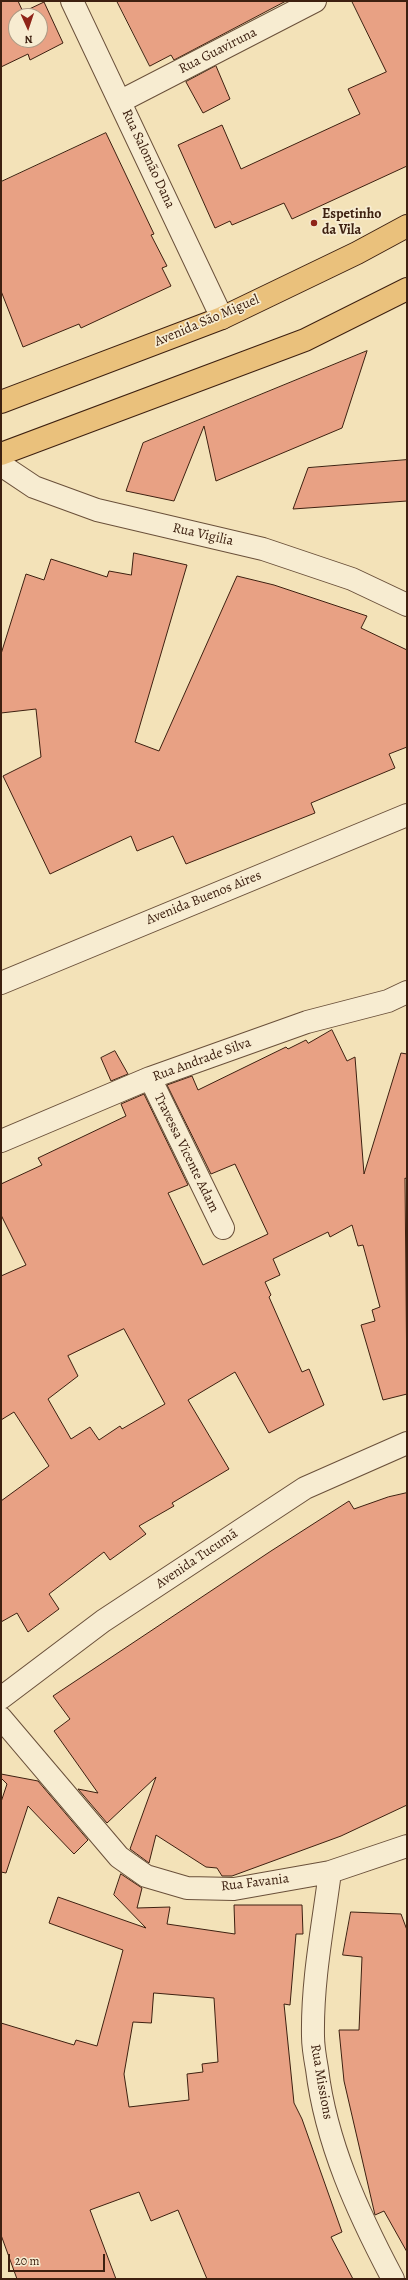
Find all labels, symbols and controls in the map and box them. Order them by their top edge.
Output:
north arrow [8,8,48,48]
street label: Rua Guaviruna [176,24,260,78]
text: N [24,32,33,47]
street label: Rua Salomão Dana [118,107,178,211]
place label: Espetinho da Vila [322,207,381,240]
marker: Espetinho da Vila [309,218,319,228]
street label: Avenida São Miguel [152,291,262,351]
street label: Rua Vigilia [171,520,235,550]
street label: Avenida Buenos Aires [144,867,264,929]
street label: Rua Andrade Silva [150,1034,254,1086]
street label: Travessa Vicente Adam [150,1091,222,1215]
street label: Avenida Tucumã [153,1525,241,1593]
street label: Rua Favania [220,1870,290,1896]
street label: Rua Missions [306,2043,336,2121]
scale bar [10,2246,107,2272]
text: 20 m [15,2253,39,2269]

